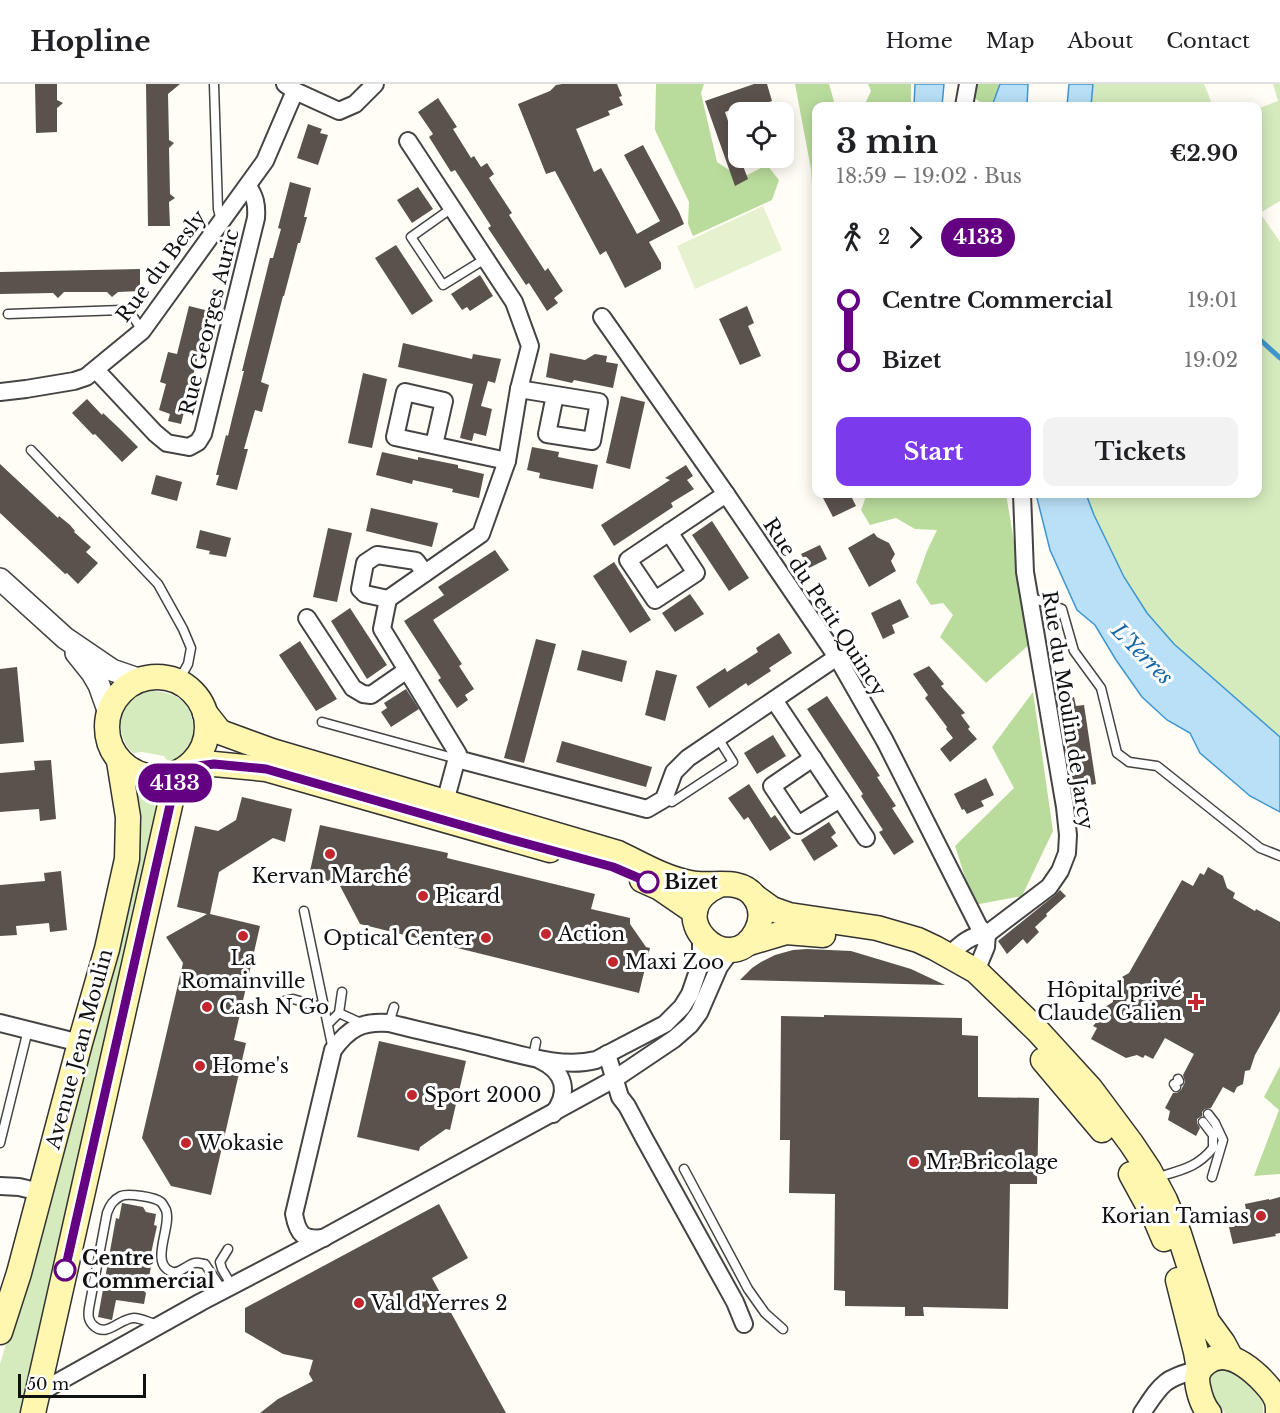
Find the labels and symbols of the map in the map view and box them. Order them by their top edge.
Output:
street label: Rue du Besly [111,205,211,327]
street label: Rue Georges Auric [174,226,244,418]
street label: Rue du Petit Quincy [758,513,892,701]
street label: Rue du Moulin de Jarcy [1037,589,1099,831]
water label: L'Yerres [1105,617,1178,690]
line badge: 4133 [133,764,217,802]
marker: Kervan Marché [323,847,337,861]
place label: Kervan Marché [252,864,408,888]
place label: Bizet [664,870,718,894]
marker: Bizet [637,871,659,893]
place label: Picard [435,884,500,908]
marker: Picard [416,889,430,903]
place label: Action [557,922,625,946]
place label: Optical Center [323,926,474,950]
marker: Action [539,927,553,941]
marker: La Romainville [236,929,250,943]
marker: Optical Center [479,931,493,945]
street label: Avenue Jean Moulin [40,946,117,1153]
place label: La Romainville [181,946,305,993]
place label: Maxi Zoo [625,950,724,974]
marker: Maxi Zoo [606,955,620,969]
place label: Hôpital privé Claude Galien [1037,978,1182,1025]
marker: Hôpital privé Claude Galien [1187,993,1205,1011]
place label: Cash N Go [219,995,329,1019]
marker: Cash N Go [200,1000,214,1014]
place label: Home's [212,1054,289,1078]
marker: Home's [193,1059,207,1073]
place label: Sport 2000 [424,1083,541,1107]
marker: Sport 2000 [405,1088,419,1102]
place label: Wokasie [197,1131,284,1155]
marker: Wokasie [179,1136,193,1150]
place label: Mr.Bricolage [926,1150,1058,1174]
marker: Mr.Bricolage [907,1155,921,1169]
place label: Korian Tamias [1101,1204,1249,1228]
marker: Korian Tamias [1254,1209,1268,1223]
place label: Centre Commercial [82,1246,215,1293]
marker: Centre Commercial [54,1259,76,1281]
place label: Val d'Yerres 2 [370,1291,508,1315]
marker: Val d'Yerres 2 [352,1296,366,1310]
scale bar [18,1371,146,1398]

